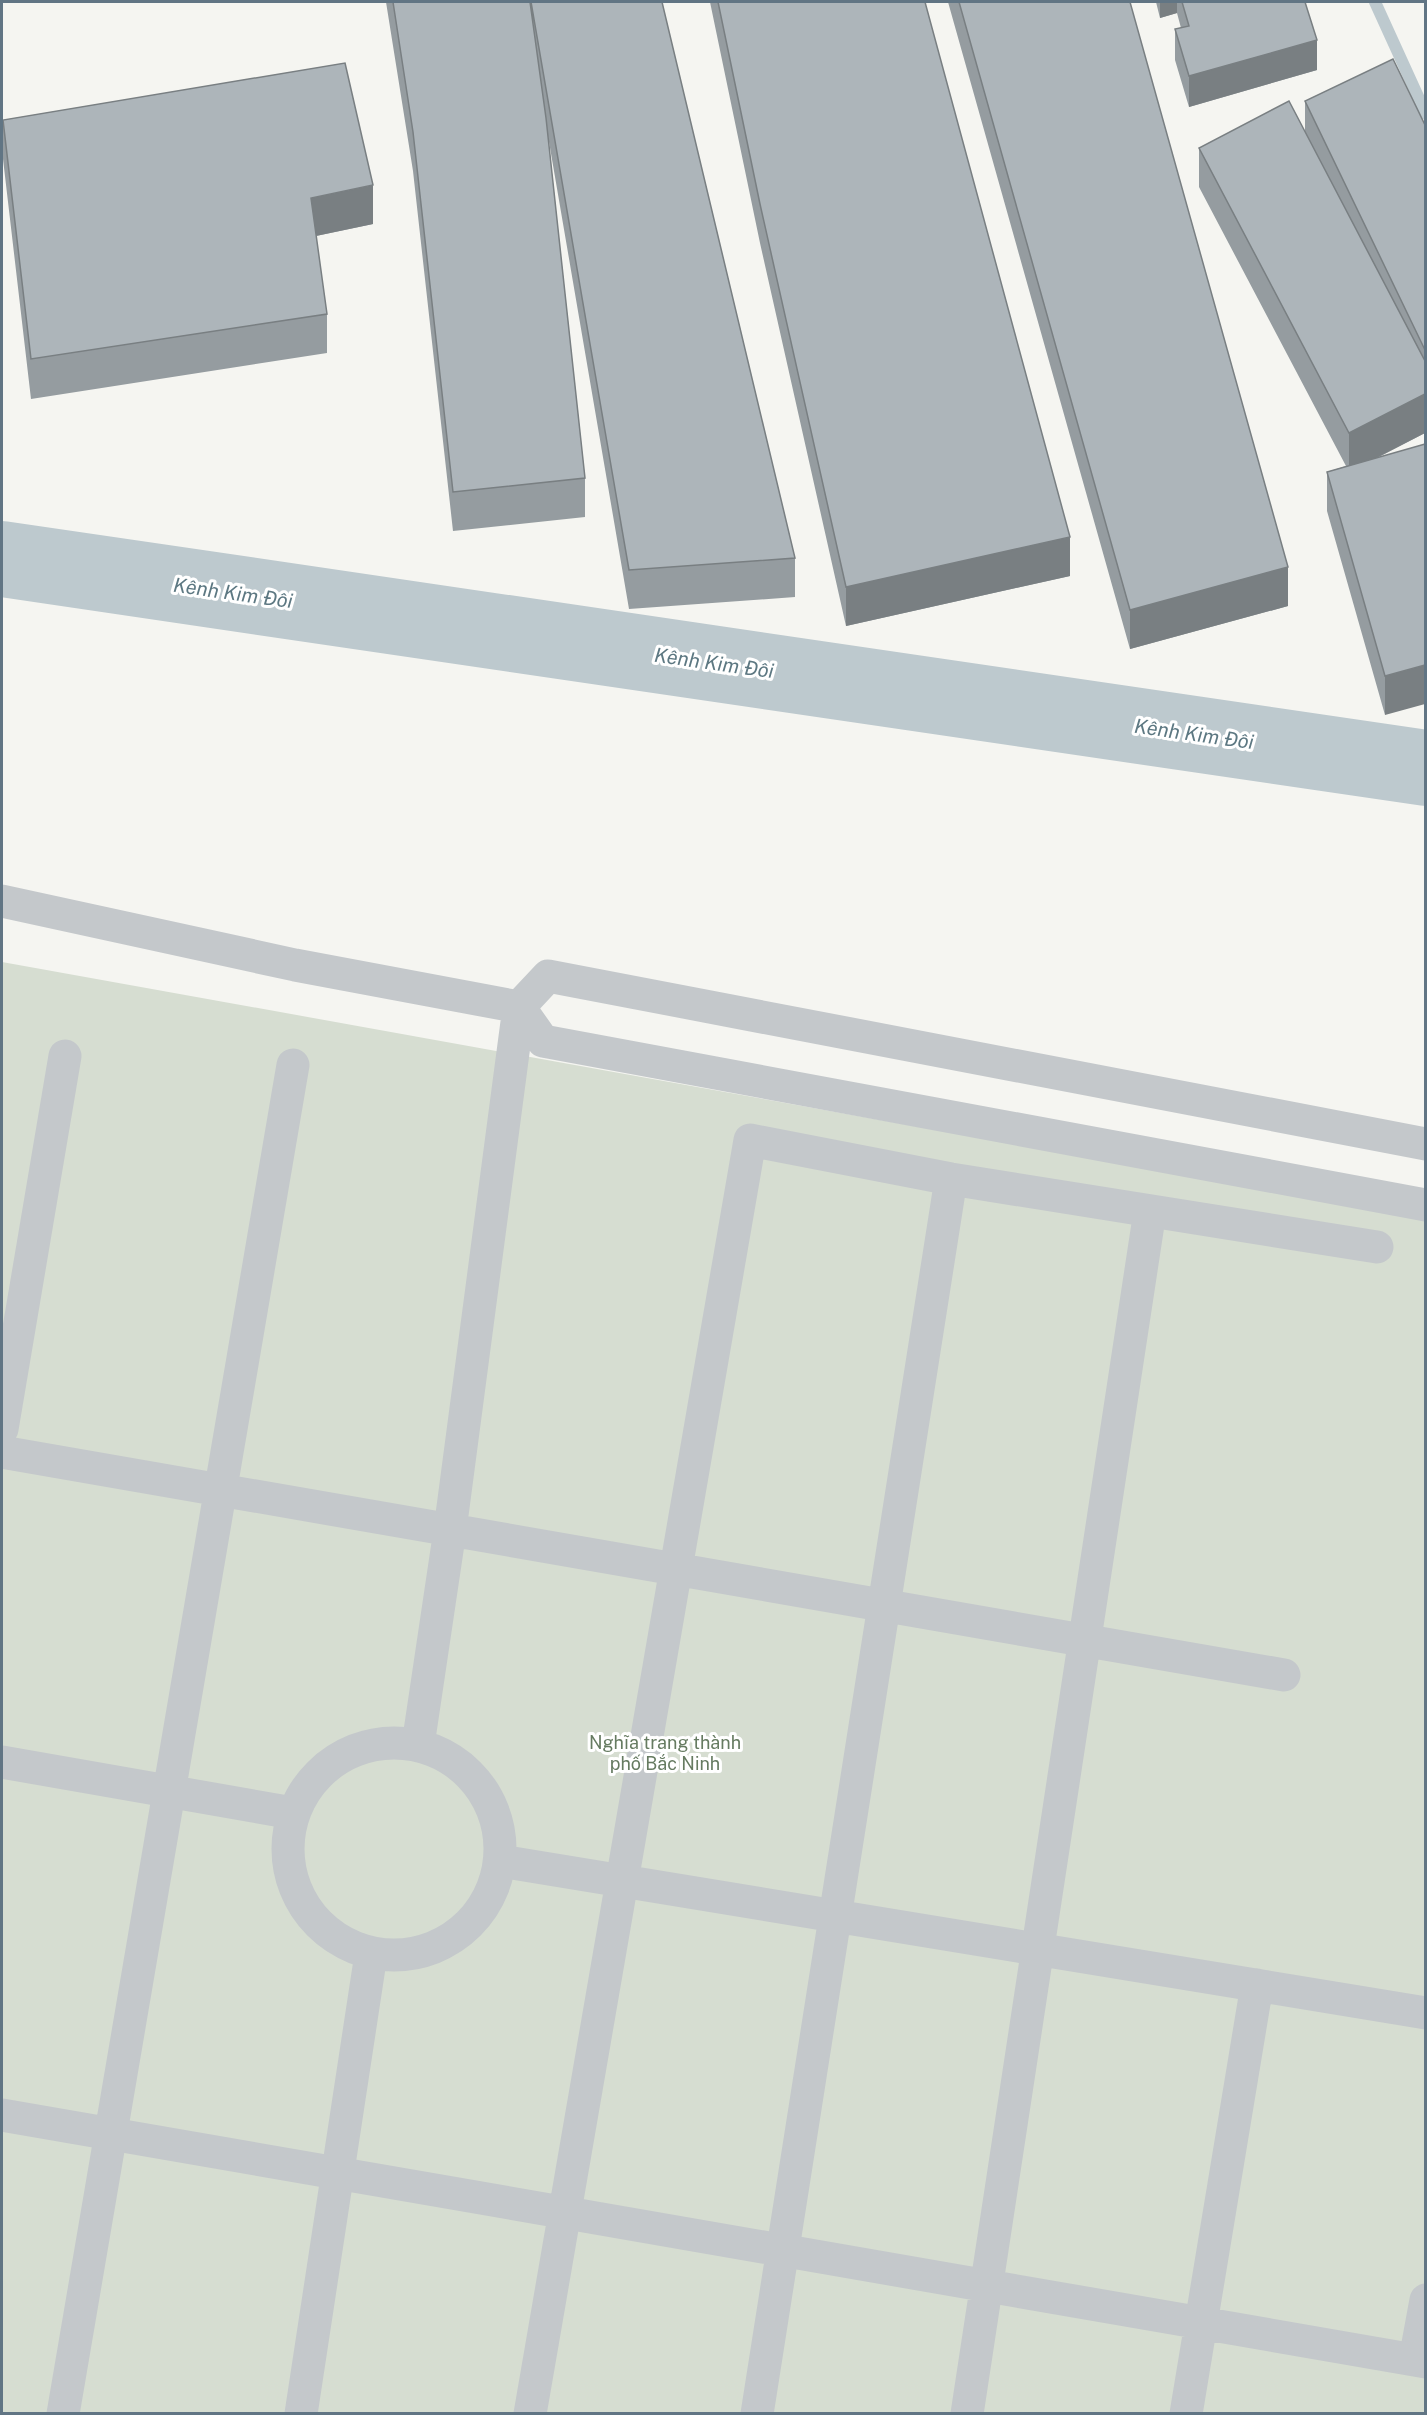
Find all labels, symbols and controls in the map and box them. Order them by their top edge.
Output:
water label: Kênh Kim Đôi [172,573,294,613]
water label: Kênh Kim Đôi [653,643,775,683]
water label: Kênh Kim Đôi [1133,714,1255,754]
park label: Nghĩa trang thành phố Bắc Ninh [589,1732,741,1774]

